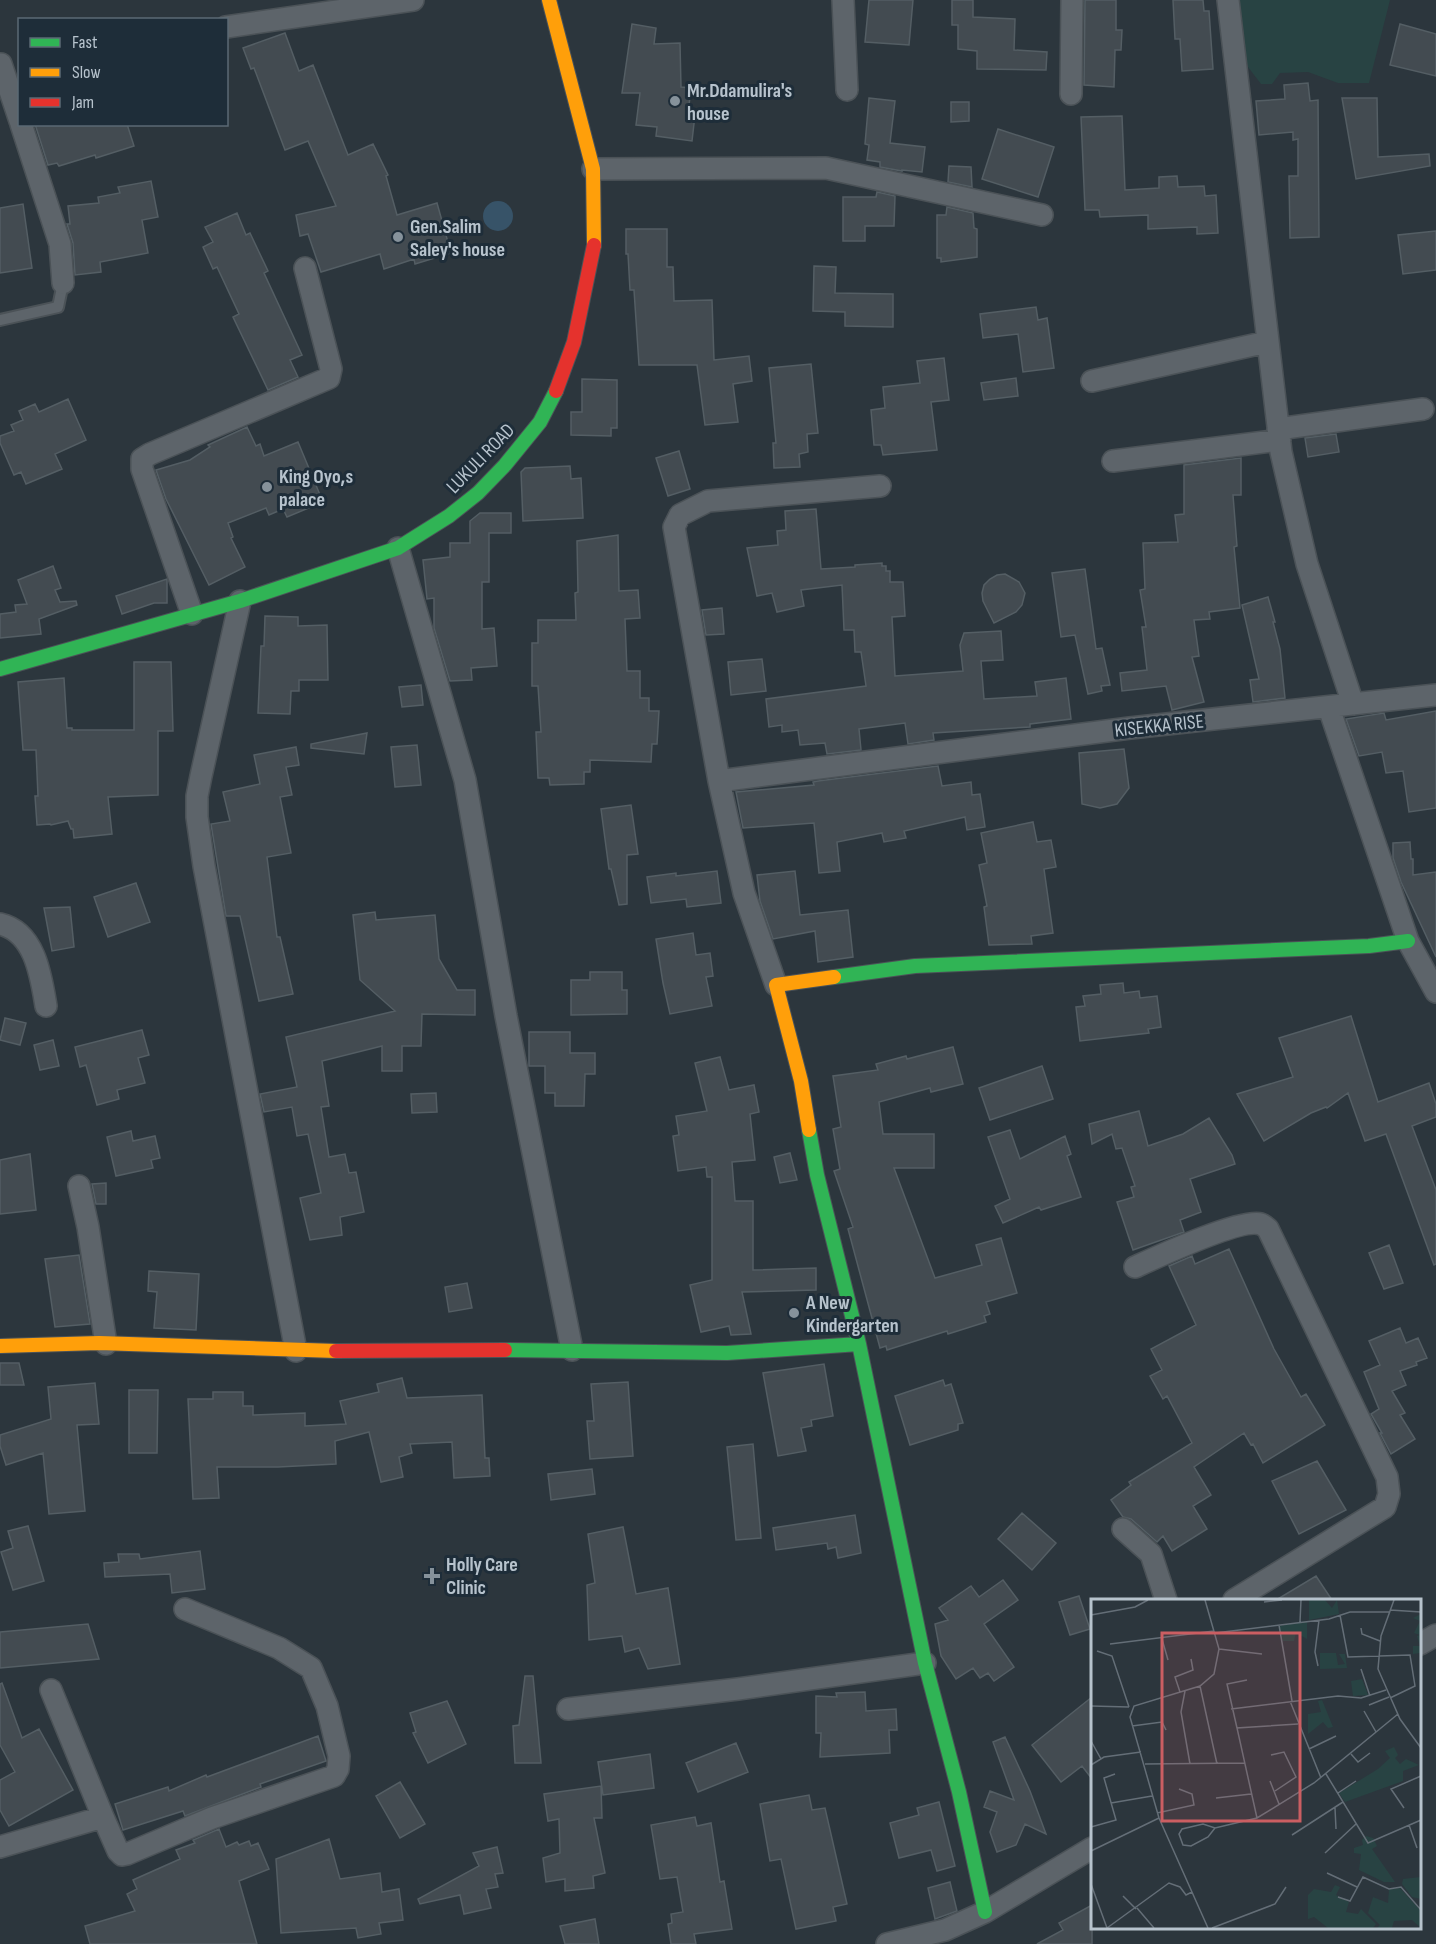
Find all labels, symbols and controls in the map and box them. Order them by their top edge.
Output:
legend [18,18,228,126]
text: Fast [72,32,98,53]
text: Slow [72,62,101,83]
place label: Mr.Ddamulira's house [687,79,793,126]
text: Jam [71,92,94,113]
marker: Mr.Ddamulira's house [668,94,682,108]
place label: Gen.Salim Saley's house [410,215,505,262]
marker: Gen.Salim Saley's house [391,230,405,244]
street label: LUKULI ROAD [442,419,520,499]
place label: King Oyo,s palace [279,465,353,512]
marker: King Oyo,s palace [260,480,274,494]
street label: KISEKKA RISE [1113,709,1205,743]
place label: A New Kindergarten [805,1291,899,1338]
marker: A New Kindergarten [787,1306,801,1320]
place label: Holly Care Clinic [446,1553,518,1600]
marker: Holly Care Clinic [423,1567,441,1585]
inset map [1091,1599,1421,1929]

